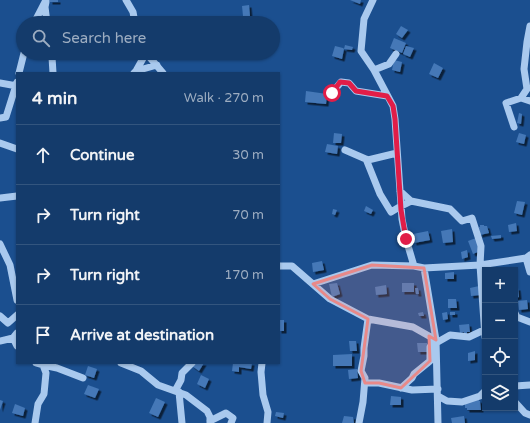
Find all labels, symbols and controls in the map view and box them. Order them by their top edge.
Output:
search box [16,16,280,60]
icon: search [30,27,52,49]
text: Search here [62,29,146,47]
route start [323,84,341,102]
text: 4 min [32,88,77,109]
text: Walk · 270 m [184,90,264,106]
icon: ahead [32,144,54,166]
text: Continue [70,146,134,164]
text: 30 m [232,147,264,163]
icon: right [32,204,54,226]
text: Turn right [70,206,140,224]
text: 70 m [232,207,264,223]
route end [397,230,415,248]
icon: right [32,264,54,286]
text: Turn right [70,266,140,284]
text: 170 m [224,267,264,283]
map controls [482,267,518,411]
button: + [482,267,518,303]
button: − [482,303,518,339]
icon: arrive [32,324,54,346]
text: Arrive at destination [70,326,214,344]
button: locate [482,339,518,375]
button: layers [482,375,518,411]

